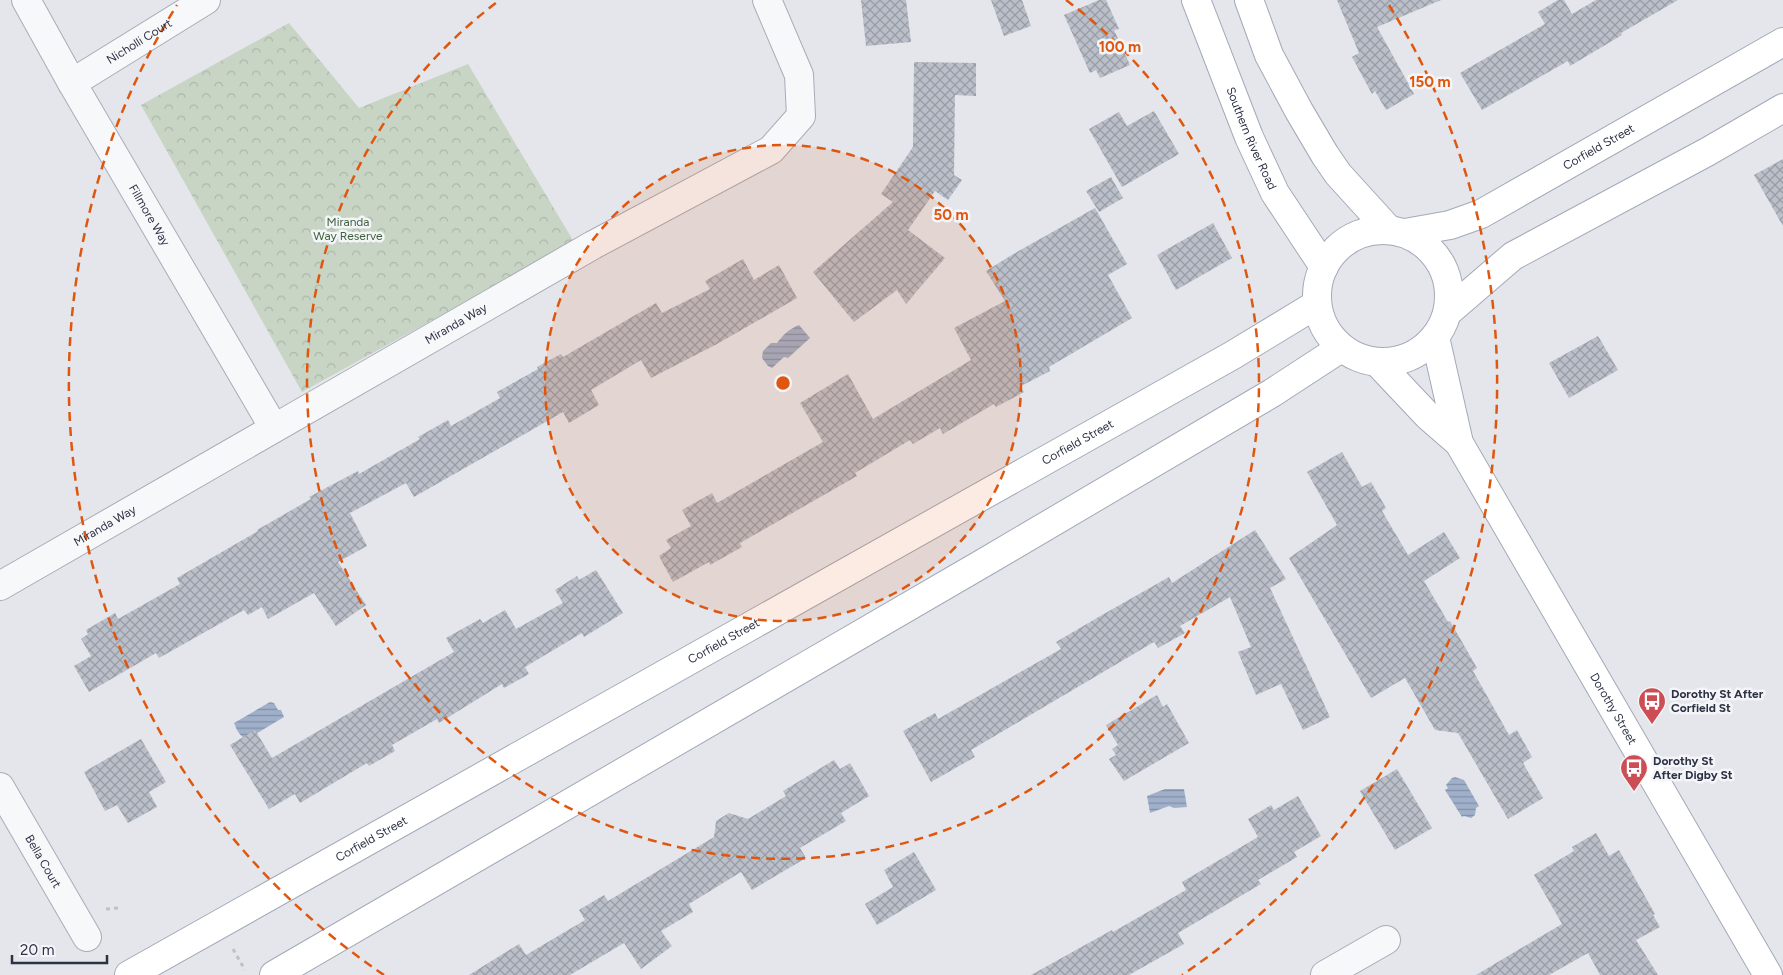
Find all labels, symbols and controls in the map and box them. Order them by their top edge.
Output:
street label: Nicholli Court [104,16,175,67]
text: 100 m [1099,38,1141,56]
text: 150 m [1409,73,1451,91]
street label: Southern River Road [1223,85,1279,192]
street label: Corfield Street [1561,121,1637,173]
street label: Fillmore Way [126,182,173,249]
text: 50 m [933,206,969,224]
park label: Miranda Way Reserve [313,215,383,243]
street label: Miranda Way [422,300,490,347]
centre of rings [774,374,792,392]
street label: Corfield Street [1039,416,1116,468]
street label: Miranda Way [71,502,139,549]
street label: Corfield Street [685,615,762,667]
street label: Dorothy Street [1587,670,1640,747]
bus stop icon: Dorothy St After Corfield St [1637,686,1667,725]
place label: Dorothy St After Corfield St [1671,687,1764,715]
bus stop icon: Dorothy St After Digby St [1619,753,1649,792]
place label: Dorothy St After Digby St [1653,754,1733,782]
street label: Corfield Street [333,813,410,865]
street label: Bella Court [22,832,64,891]
scale bar [12,932,108,964]
text: 20 m [20,941,54,959]

